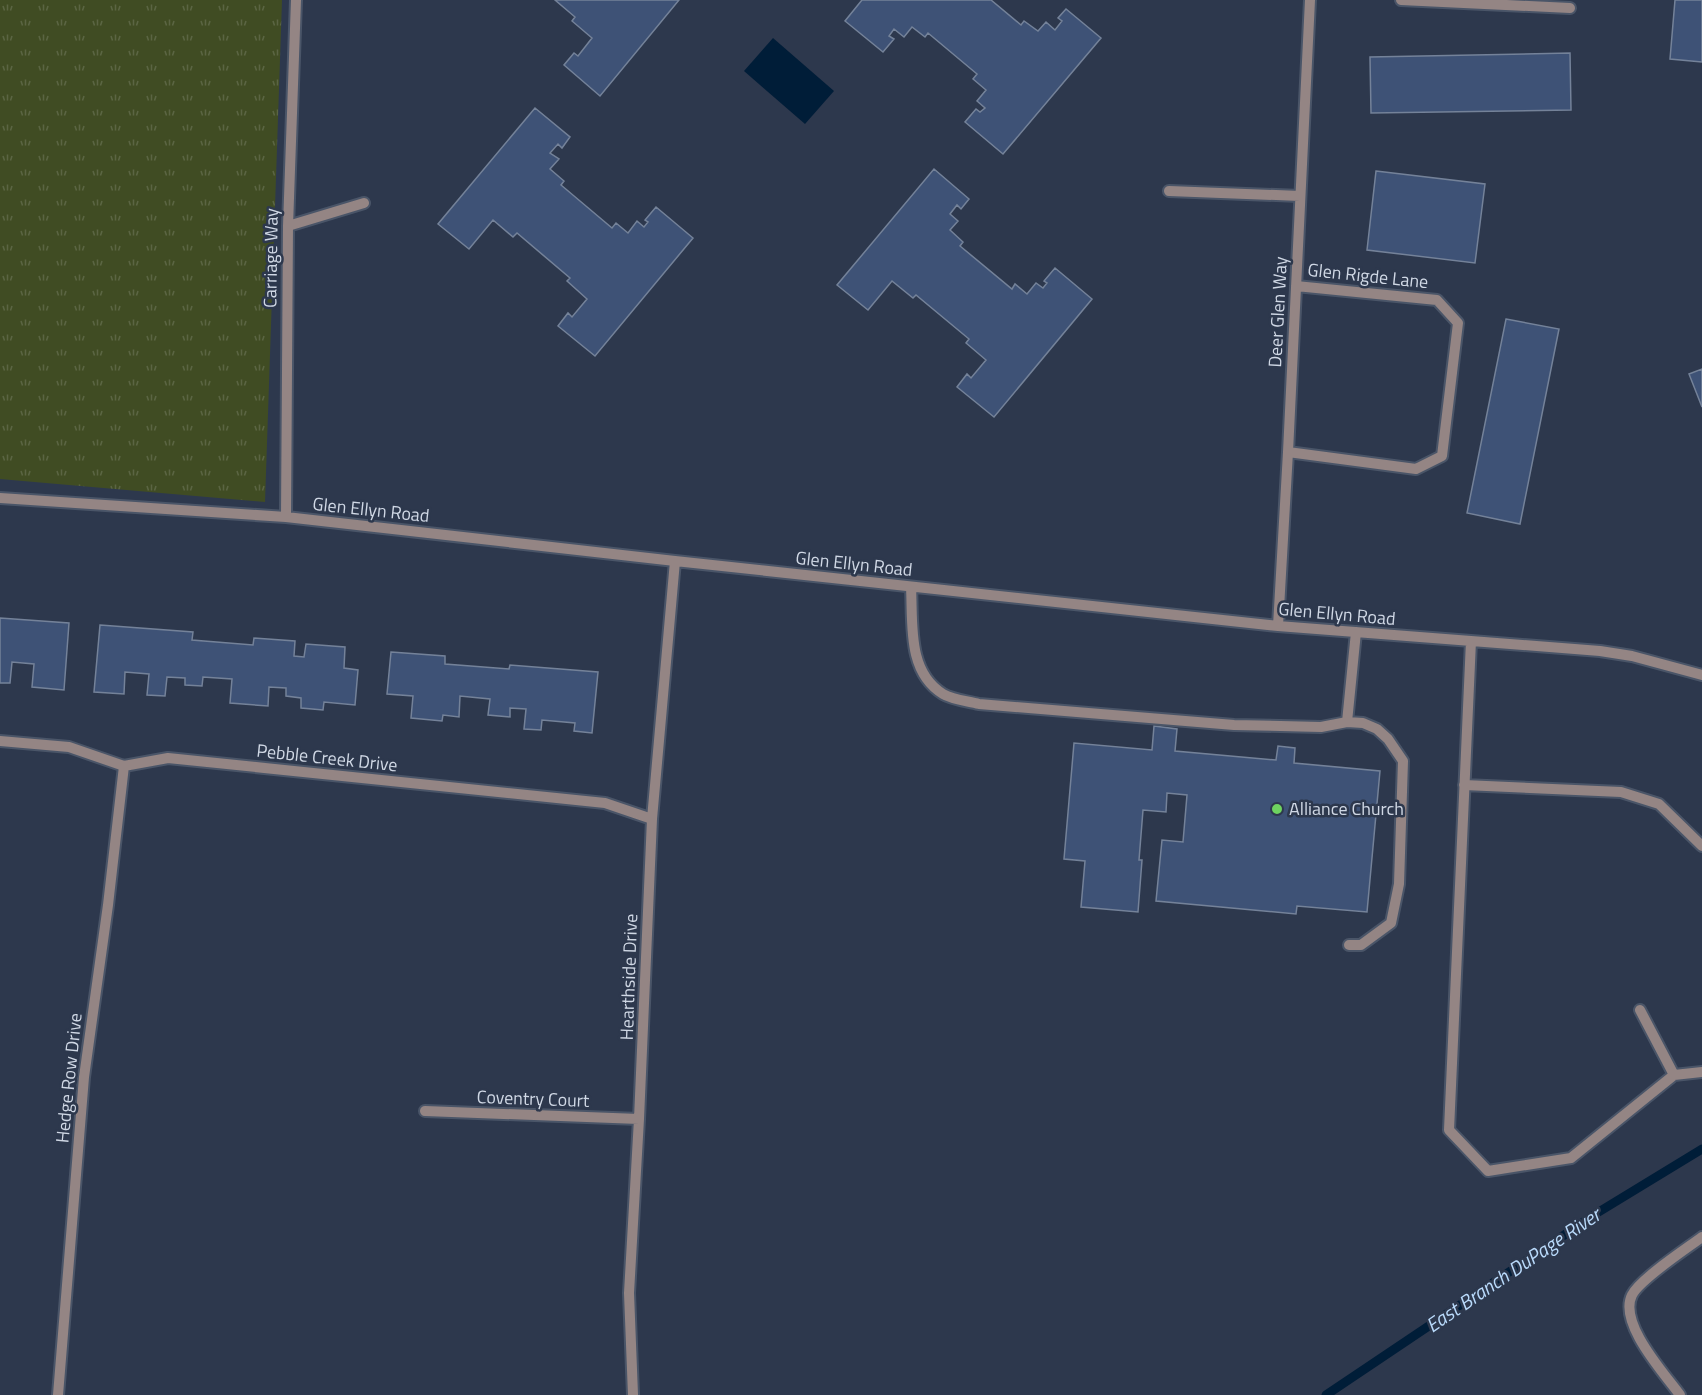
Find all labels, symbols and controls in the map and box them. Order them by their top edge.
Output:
street label: Carriage Way [256,208,285,308]
street label: Deer Glen Way [1261,255,1294,368]
street label: Glen Rigde Lane [1306,256,1430,295]
street label: Glen Ellyn Road [311,490,431,529]
street label: Glen Ellyn Road [794,544,914,583]
street label: Glen Ellyn Road [1277,595,1397,632]
street label: Pebble Creek Drive [255,737,399,778]
place label: Alliance Church [1289,795,1404,822]
marker: Alliance Church [1270,802,1284,816]
street label: Hearthside Drive [613,913,644,1041]
street label: Hedge Row Drive [48,1012,89,1144]
street label: Coventry Court [476,1083,590,1114]
water label: East Branch DuPage River [1419,1198,1609,1340]

